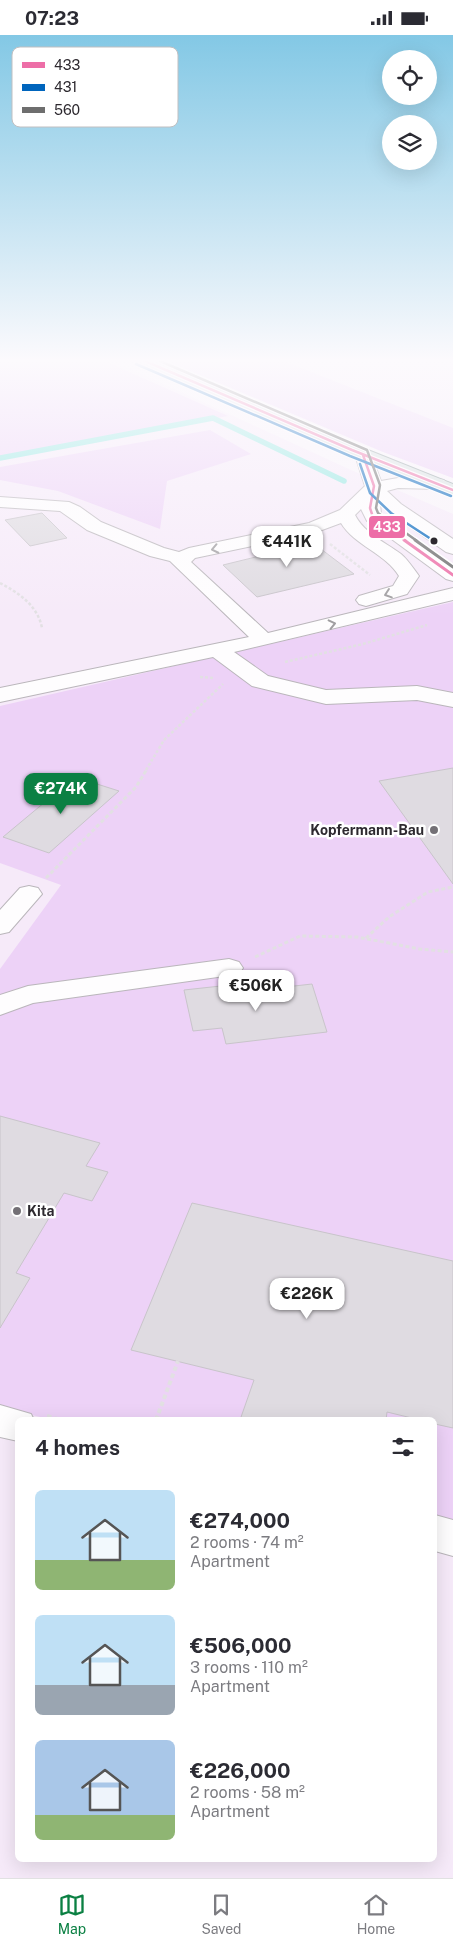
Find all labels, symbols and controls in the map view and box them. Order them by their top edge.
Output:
text: 07:23 [25,7,79,29]
legend [12,47,178,127]
map controls [382,50,437,170]
button: locate [382,50,437,105]
text: 433 [54,57,81,73]
text: 431 [54,79,77,95]
text: 560 [54,102,80,118]
button: layers [382,115,437,170]
line badge: 433 [368,515,406,539]
text: 433 [373,519,401,535]
pin: €441K [252,525,322,568]
text: €441K [262,532,312,551]
unlabelled marker [429,536,439,546]
one-way arrow [211,543,220,554]
one-way arrow [385,588,393,598]
one-way arrow [327,619,336,630]
pin: €274K [26,773,96,815]
text: €274K [35,779,87,798]
place label: Kopfermann-Bau [310,822,424,838]
marker: Kopfermann-Bau [428,824,440,836]
pin: €506K [221,969,291,1012]
text: €506K [229,976,283,995]
place label: Kita [27,1203,55,1219]
marker: Kita [11,1205,23,1217]
pin: €226K [272,1277,342,1320]
text: €226K [281,1284,333,1303]
icon: filters [389,1433,417,1461]
text: 4 homes [35,1435,120,1460]
text: €274,000 [190,1508,290,1533]
icon: home [75,1510,135,1570]
text: 2 rooms · 74 m² [190,1533,304,1552]
text: Apartment [190,1552,270,1571]
text: €506,000 [190,1633,292,1658]
icon: home [75,1635,135,1695]
text: 3 rooms · 110 m² [190,1658,308,1677]
text: Apartment [190,1677,270,1696]
text: €226,000 [190,1758,291,1783]
icon: home [75,1760,135,1820]
text: 2 rooms · 58 m² [190,1783,305,1802]
text: Apartment [190,1802,270,1821]
tab: Map [58,1891,86,1937]
tab: Saved [201,1891,241,1937]
tab: Home [357,1891,395,1937]

